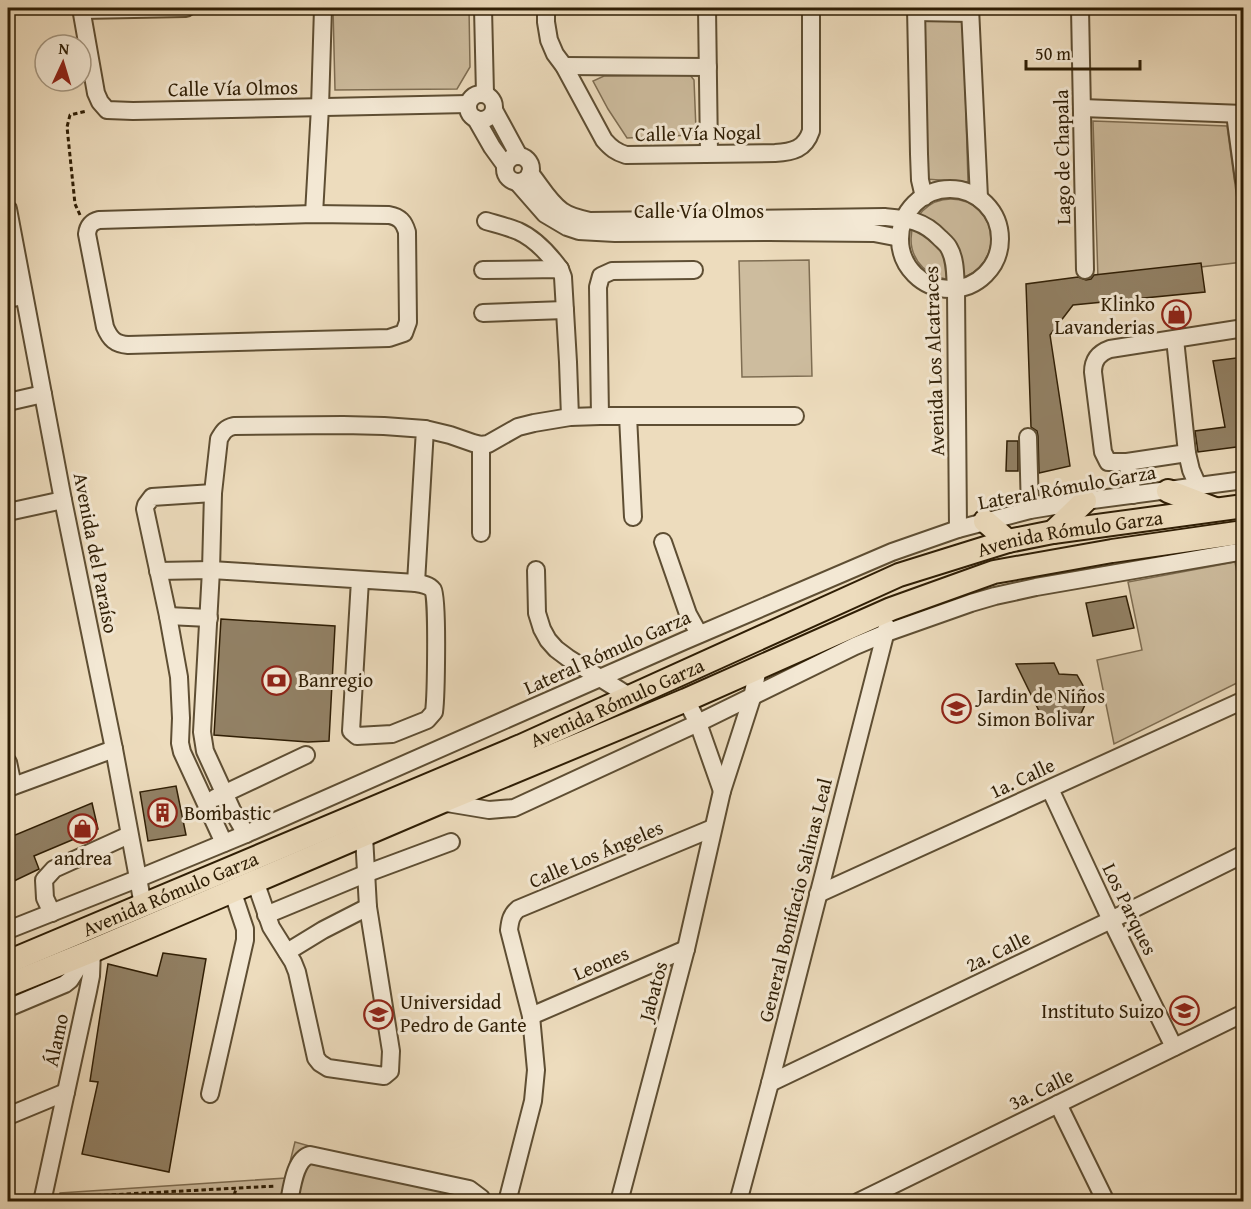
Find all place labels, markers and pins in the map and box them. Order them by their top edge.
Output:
place label: Klinko Lavanderias [1055,289,1155,341]
shop icon: Klinko Lavanderias [1160,299,1192,331]
bank icon: Banregio [261,664,293,696]
place label: Banregio [298,665,373,694]
place label: Jardin de Niños Simon Bolivar [974,681,1105,733]
school or university icon: Jardin de Niños Simon Bolivar [940,692,972,724]
building icon: Bombastic [147,797,179,829]
place label: Bombastic [184,798,271,827]
shop icon: andrea [67,812,99,844]
place label: andrea [54,843,113,872]
place label: Universidad Pedro de Gante [400,987,527,1039]
school or university icon: Instituto Suizo [1169,995,1201,1027]
place label: Instituto Suizo [1041,996,1164,1025]
school or university icon: Universidad Pedro de Gante [363,998,395,1030]

